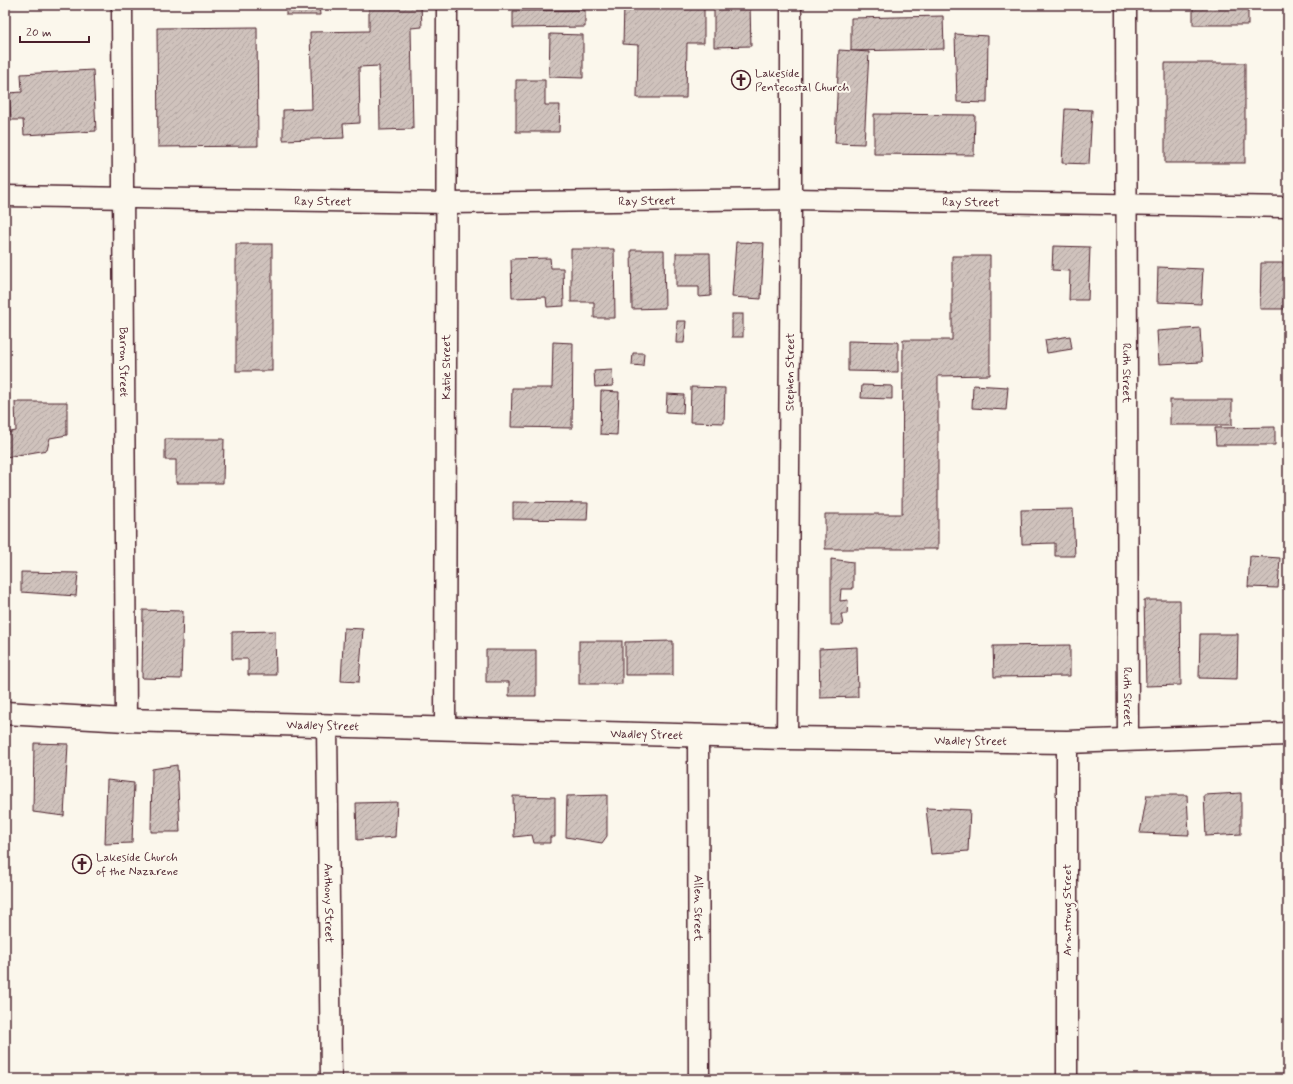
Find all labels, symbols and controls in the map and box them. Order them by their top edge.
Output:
scale bar [20,18,89,44]
text: 20 m [26,25,52,41]
place label: Lakeside Pentecostal Church [755,66,850,96]
church icon: Lakeside Pentecostal Church [730,69,752,91]
street label: Ray Street [618,193,676,210]
street label: Ray Street [294,194,352,210]
street label: Ray Street [942,194,1000,211]
street label: Barron Street [115,327,131,398]
street label: Stephen Street [782,333,799,411]
street label: Katie Street [439,334,455,400]
street label: Ruth Street [1118,343,1134,403]
street label: Ruth Street [1119,667,1135,727]
street label: Wadley Street [286,717,360,735]
street label: Wadley Street [610,726,684,744]
street label: Wadley Street [934,733,1007,750]
place label: Lakeside Church of the Nazarene [96,850,178,880]
church icon: Lakeside Church of the Nazarene [71,853,93,875]
street label: Anthony Street [320,863,336,943]
street label: Armstrong Street [1060,864,1077,956]
street label: Allen Street [689,875,706,941]

